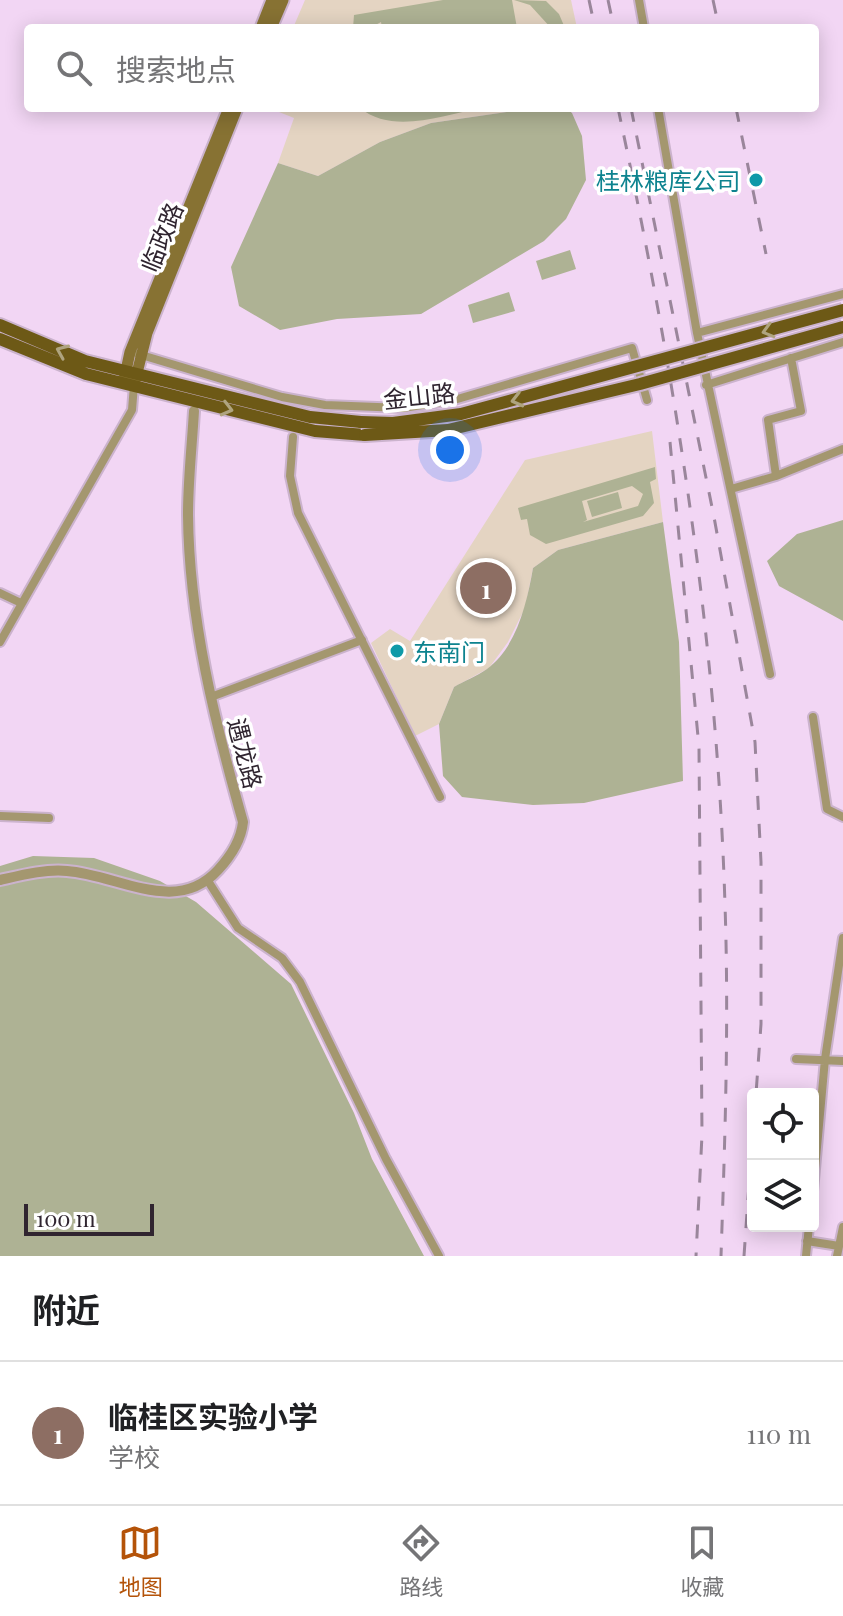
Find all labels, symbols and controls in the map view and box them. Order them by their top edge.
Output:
search box [24,24,819,112]
icon: search [52,46,96,90]
text: 搜索地点 [116,49,236,89]
place label: 桂林粮库公司 [596,164,740,196]
marker: 桂林粮库公司 [747,171,765,189]
street label: 临政路 [133,198,189,276]
one-way arrow [761,322,775,339]
one-way arrow [55,344,70,360]
street label: 金山路 [382,375,456,415]
one-way arrow [511,391,525,408]
one-way arrow [219,400,233,417]
your location [430,430,470,470]
pin: 1 [460,558,512,618]
place label: 东南门 [413,635,485,667]
marker: 东南门 [388,642,406,660]
street label: 遇龙路 [222,714,270,792]
map controls [747,1088,819,1232]
button: locate [747,1088,819,1160]
button: layers [747,1160,819,1232]
scale bar [24,1200,154,1236]
text: 100 m [36,1203,96,1233]
text: 附近 [32,1286,100,1332]
text: 临桂区实验小学 [108,1396,318,1436]
text: 1 [53,1416,63,1451]
text: 110 m [747,1416,811,1451]
text: 学校 [108,1439,160,1474]
tab: 地图 [118,1521,163,1601]
tab: 路线 [399,1521,444,1601]
tab: 收藏 [680,1521,725,1601]

